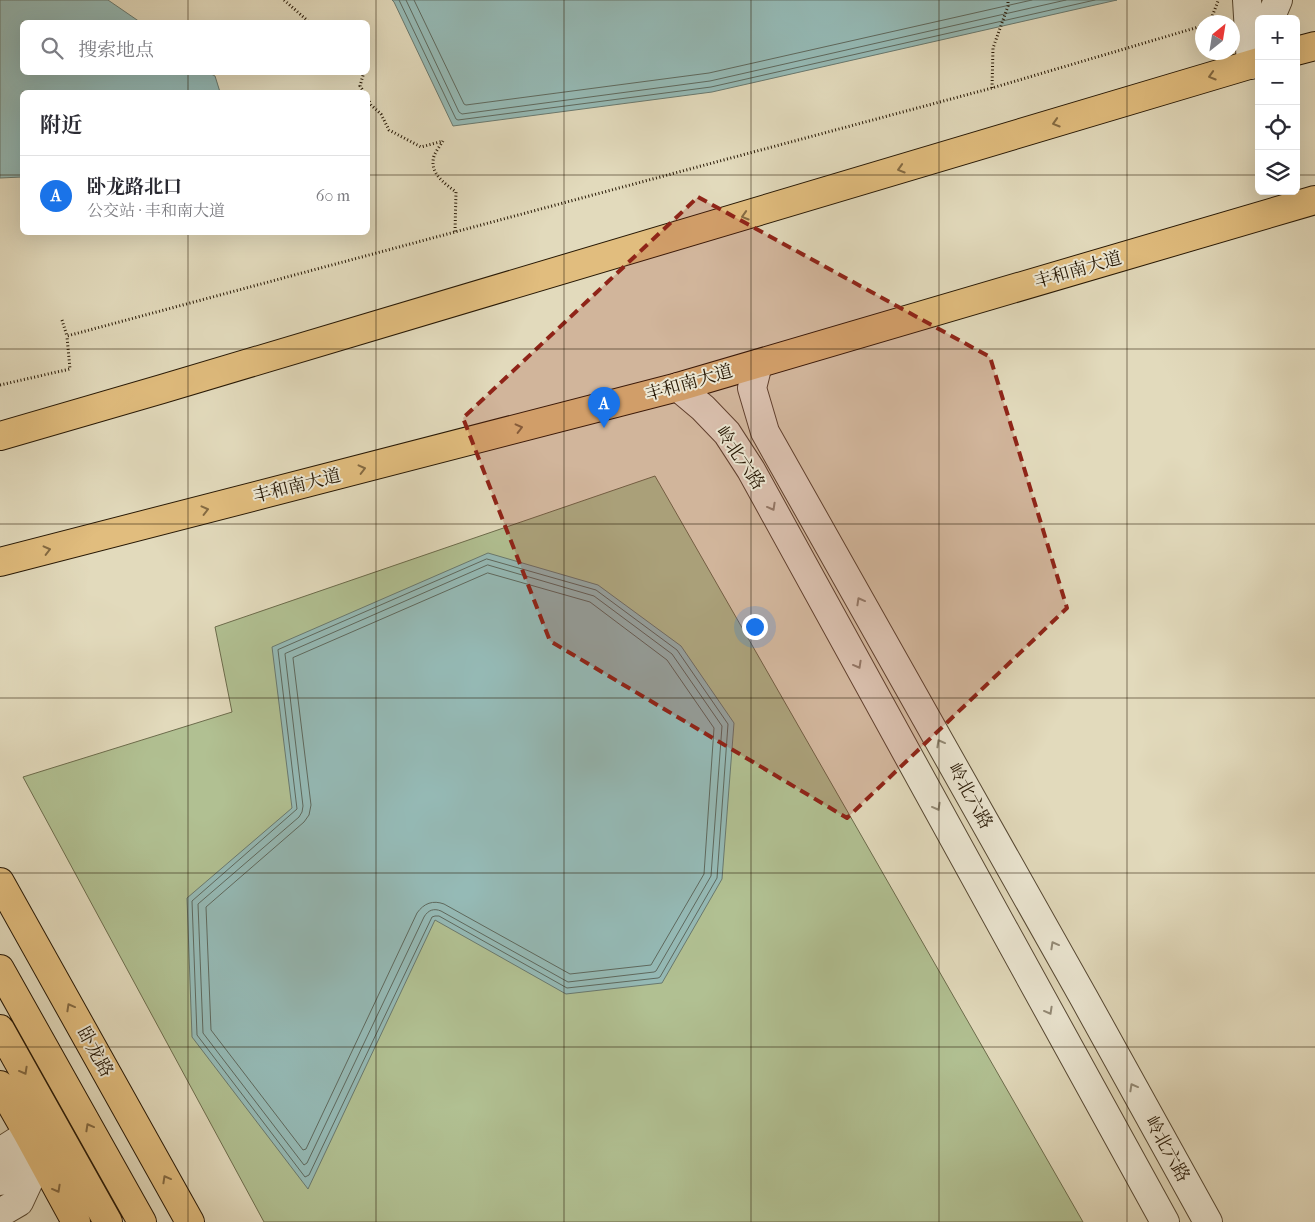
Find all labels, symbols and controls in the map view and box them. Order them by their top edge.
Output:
north arrow [1195,15,1240,60]
map controls [1255,15,1300,195]
button: + [1255,15,1300,60]
search box [20,20,370,75]
icon: search [38,34,66,62]
text: 搜索地点 [78,39,154,61]
button: − [1255,60,1300,105]
one-way arrow [1208,71,1217,81]
button: locate [1255,105,1300,150]
text: 附近 [40,113,82,137]
one-way arrow [1053,117,1061,127]
button: layers [1255,150,1300,195]
one-way arrow [897,164,905,174]
text: 卧龙路北口 [87,176,182,198]
text: A [51,186,61,205]
text: 60 m [316,186,350,205]
text: 公交站 · 丰和南大道 [87,201,225,220]
one-way arrow [741,210,749,220]
street label: 丰和南大道 [1032,248,1124,292]
street label: 丰和南大道 [643,361,735,405]
pin: A [588,387,620,428]
street label: 岭北六路 [711,422,769,494]
one-way arrow [515,424,523,434]
one-way arrow [357,464,366,475]
street label: 丰和南大道 [251,465,343,507]
one-way arrow [765,502,775,511]
one-way arrow [200,505,208,515]
one-way arrow [43,545,52,556]
one-way arrow [856,598,866,607]
your location [742,614,768,640]
one-way arrow [852,660,862,669]
one-way arrow [936,739,946,748]
street label: 岭北六路 [943,759,997,833]
one-way arrow [931,802,941,811]
one-way arrow [1050,942,1060,951]
one-way arrow [66,1003,76,1012]
one-way arrow [1043,1006,1053,1015]
street label: 卧龙路 [73,1023,117,1081]
one-way arrow [17,1066,27,1075]
one-way arrow [1129,1084,1139,1093]
street label: 岭北六路 [1140,1112,1194,1186]
one-way arrow [85,1123,95,1132]
one-way arrow [163,1176,173,1185]
one-way arrow [51,1184,61,1193]

